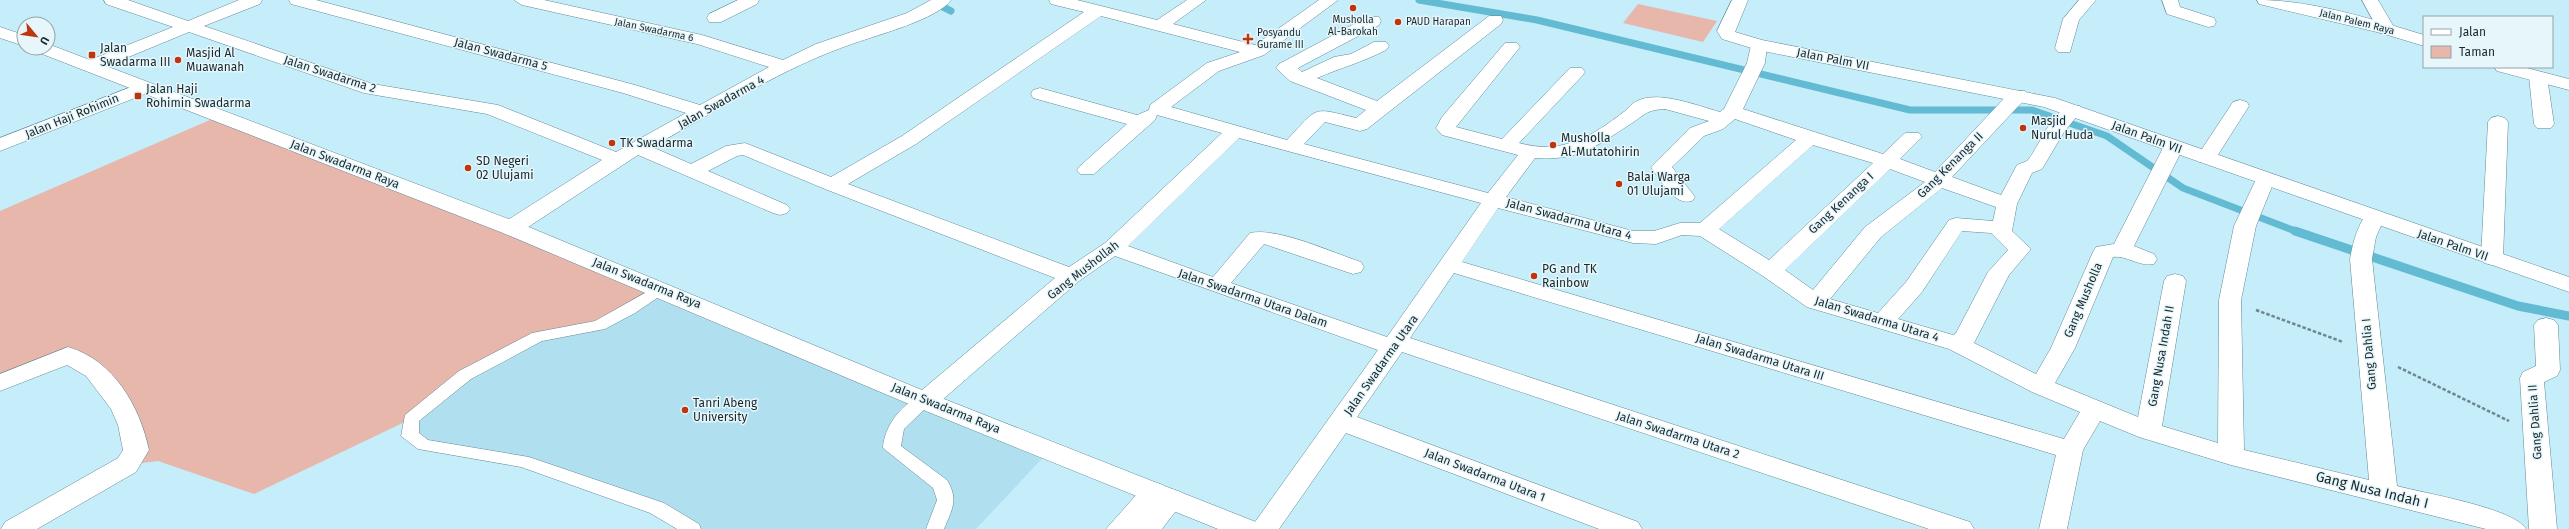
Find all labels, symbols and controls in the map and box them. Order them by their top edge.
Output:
marker: Musholla Al-Barokah [1348,3,1358,13]
street label: Jalan Palem Raya [2318,7,2396,37]
place label: Musholla Al-Barokah [1328,14,1378,38]
north arrow [16,16,56,56]
street label: Jalan Swadarma 6 [613,16,695,44]
place label: PAUD Harapan [1406,16,1471,28]
legend [2423,16,2553,68]
marker: PAUD Harapan [1393,17,1403,27]
text: Jalan [2459,25,2486,39]
place label: Posyandu Gurame III [1257,27,1304,51]
marker: Posyandu Gurame III [1242,33,1254,45]
text: U [37,34,52,47]
street label: Jalan Swadarma 5 [453,35,549,73]
place label: Jalan Swadarma III [100,41,170,69]
street label: Jalan Palm VII [1795,45,1871,73]
text: Taman [2459,45,2495,59]
place label: Masjid Al Muawanah [186,46,244,74]
marker: Jalan Swadarma III [87,50,97,60]
street label: Jalan Swadarma 2 [282,53,378,96]
marker: Masjid Al Muawanah [173,55,183,65]
street label: Jalan Swadarma 4 [675,72,767,132]
place label: Jalan Haji Rohimin Swadarma [146,82,251,110]
street label: Jalan Haji Rohimin [23,91,121,141]
marker: Jalan Haji Rohimin Swadarma [133,91,143,101]
place label: Masjid Nurul Huda [2031,114,2093,142]
street label: Jalan Palm VII [2110,118,2184,156]
marker: Masjid Nurul Huda [2018,123,2028,133]
street label: Gang Kenanga II [1914,129,1986,201]
place label: Musholla Al-Mutatohirin [1561,131,1640,159]
place label: TK Swadarma [620,136,693,150]
street label: Jalan Swadarma Raya [288,137,402,191]
marker: TK Swadarma [607,138,617,148]
marker: Musholla Al-Mutatohirin [1548,140,1558,150]
place label: SD Negeri 02 Ulujami [476,154,534,182]
marker: SD Negeri 02 Ulujami [463,163,473,173]
street label: Gang Kenanga I [1806,169,1876,237]
place label: Balai Warga 01 Ulujami [1627,170,1690,198]
marker: Balai Warga 01 Ulujami [1614,179,1624,189]
street label: Jalan Swadarma Utara 4 [1505,196,1634,243]
street label: Jalan Palm VII [2416,226,2490,264]
street label: Gang Mushollah [1044,238,1122,302]
street label: Jalan Swadarma Raya [591,255,703,311]
street label: Gang Musholla [2061,260,2105,340]
place label: PG and TK Rainbow [1542,262,1598,290]
street label: Jalan Swadarma Utara Dalam [1176,266,1330,330]
marker: PG and TK Rainbow [1529,271,1539,281]
street label: Jalan Swadarma Utara 4 [1813,293,1941,345]
street label: Gang Nusa Indah II [2145,304,2177,408]
street label: Jalan Swadarma Utara [1341,312,1421,418]
street label: Gang Dahlia I [2359,318,2379,390]
street label: Jalan Swadarma Utara III [1694,331,1826,383]
street label: Jalan Swadarma Raya [890,380,1002,436]
street label: Gang Dahlia II [2525,384,2545,460]
place label: Tanri Abeng University [693,396,758,424]
marker: Tanri Abeng University [680,405,690,415]
street label: Jalan Swadarma Utara 2 [1615,408,1741,462]
street label: Jalan Swadarma Utara 1 [1423,446,1547,504]
street label: Gang Nusa Indah I [2314,468,2430,512]

